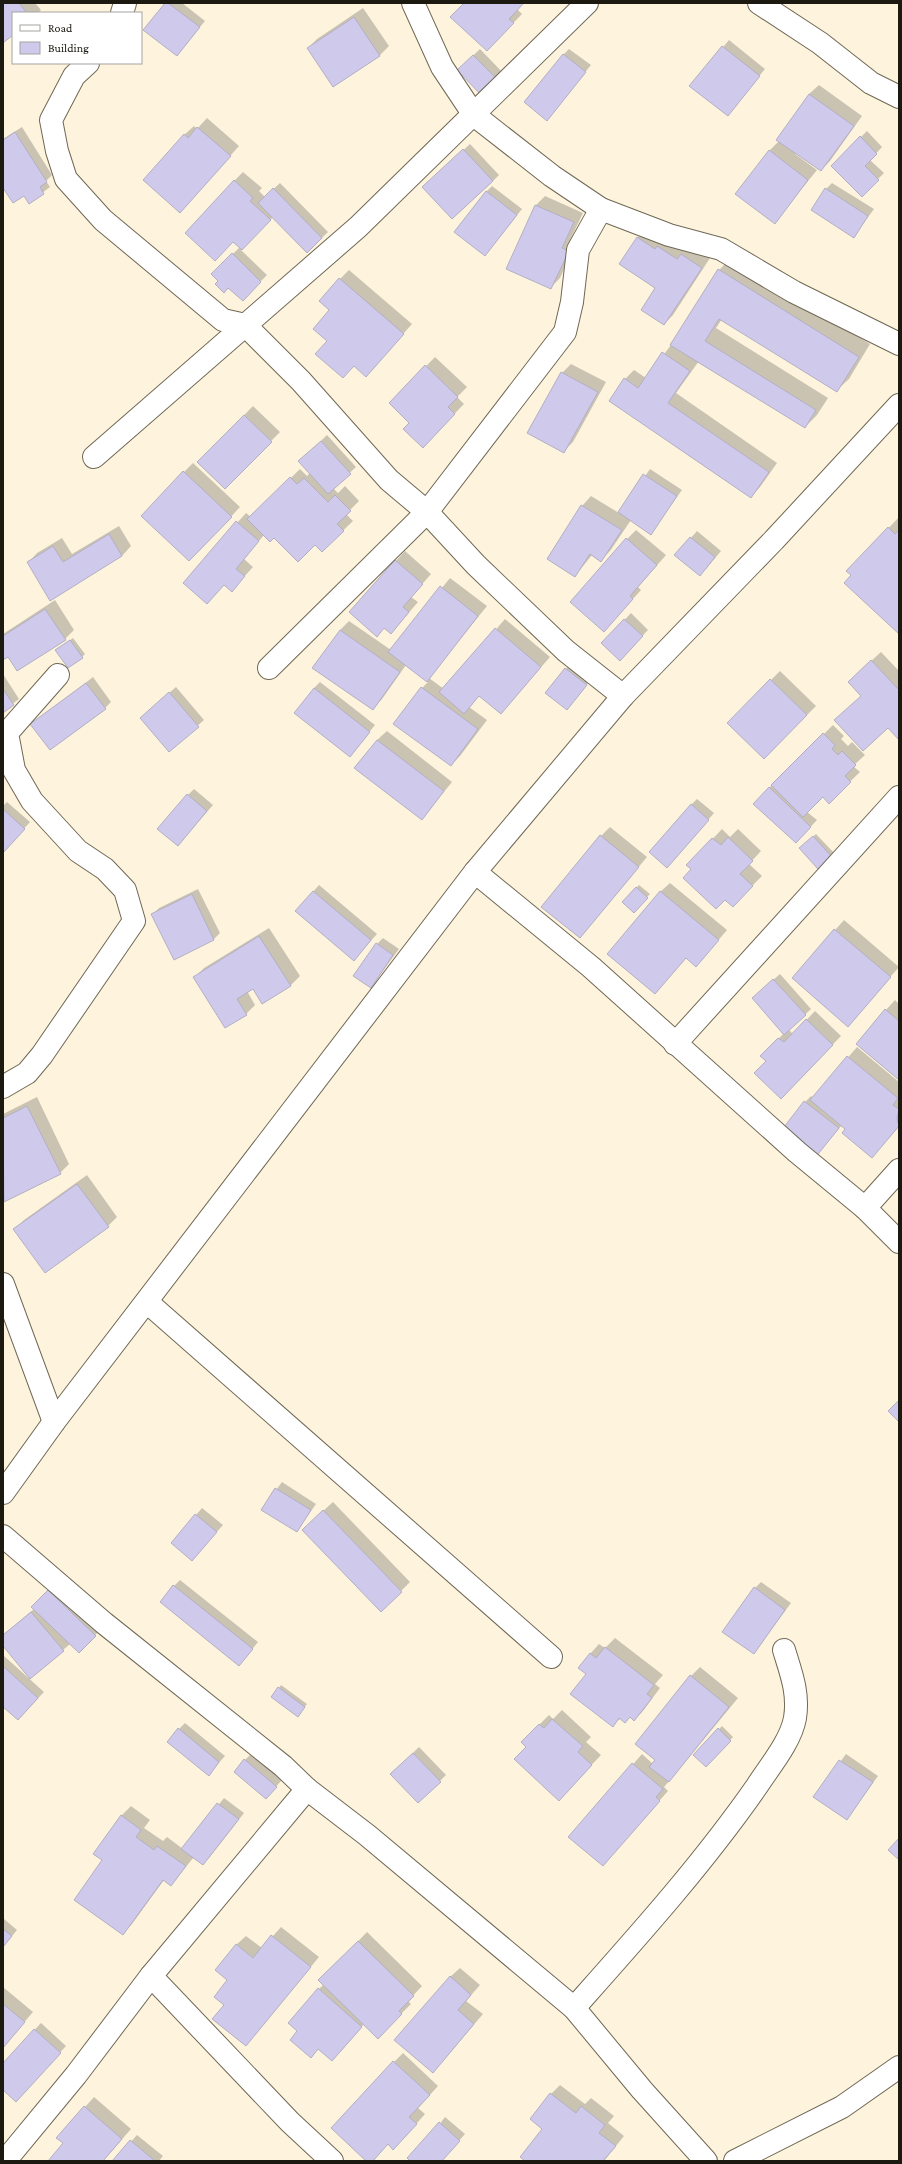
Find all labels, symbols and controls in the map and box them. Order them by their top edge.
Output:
legend [12,12,142,64]
text: Road [48,21,73,35]
text: Building [48,41,89,55]

